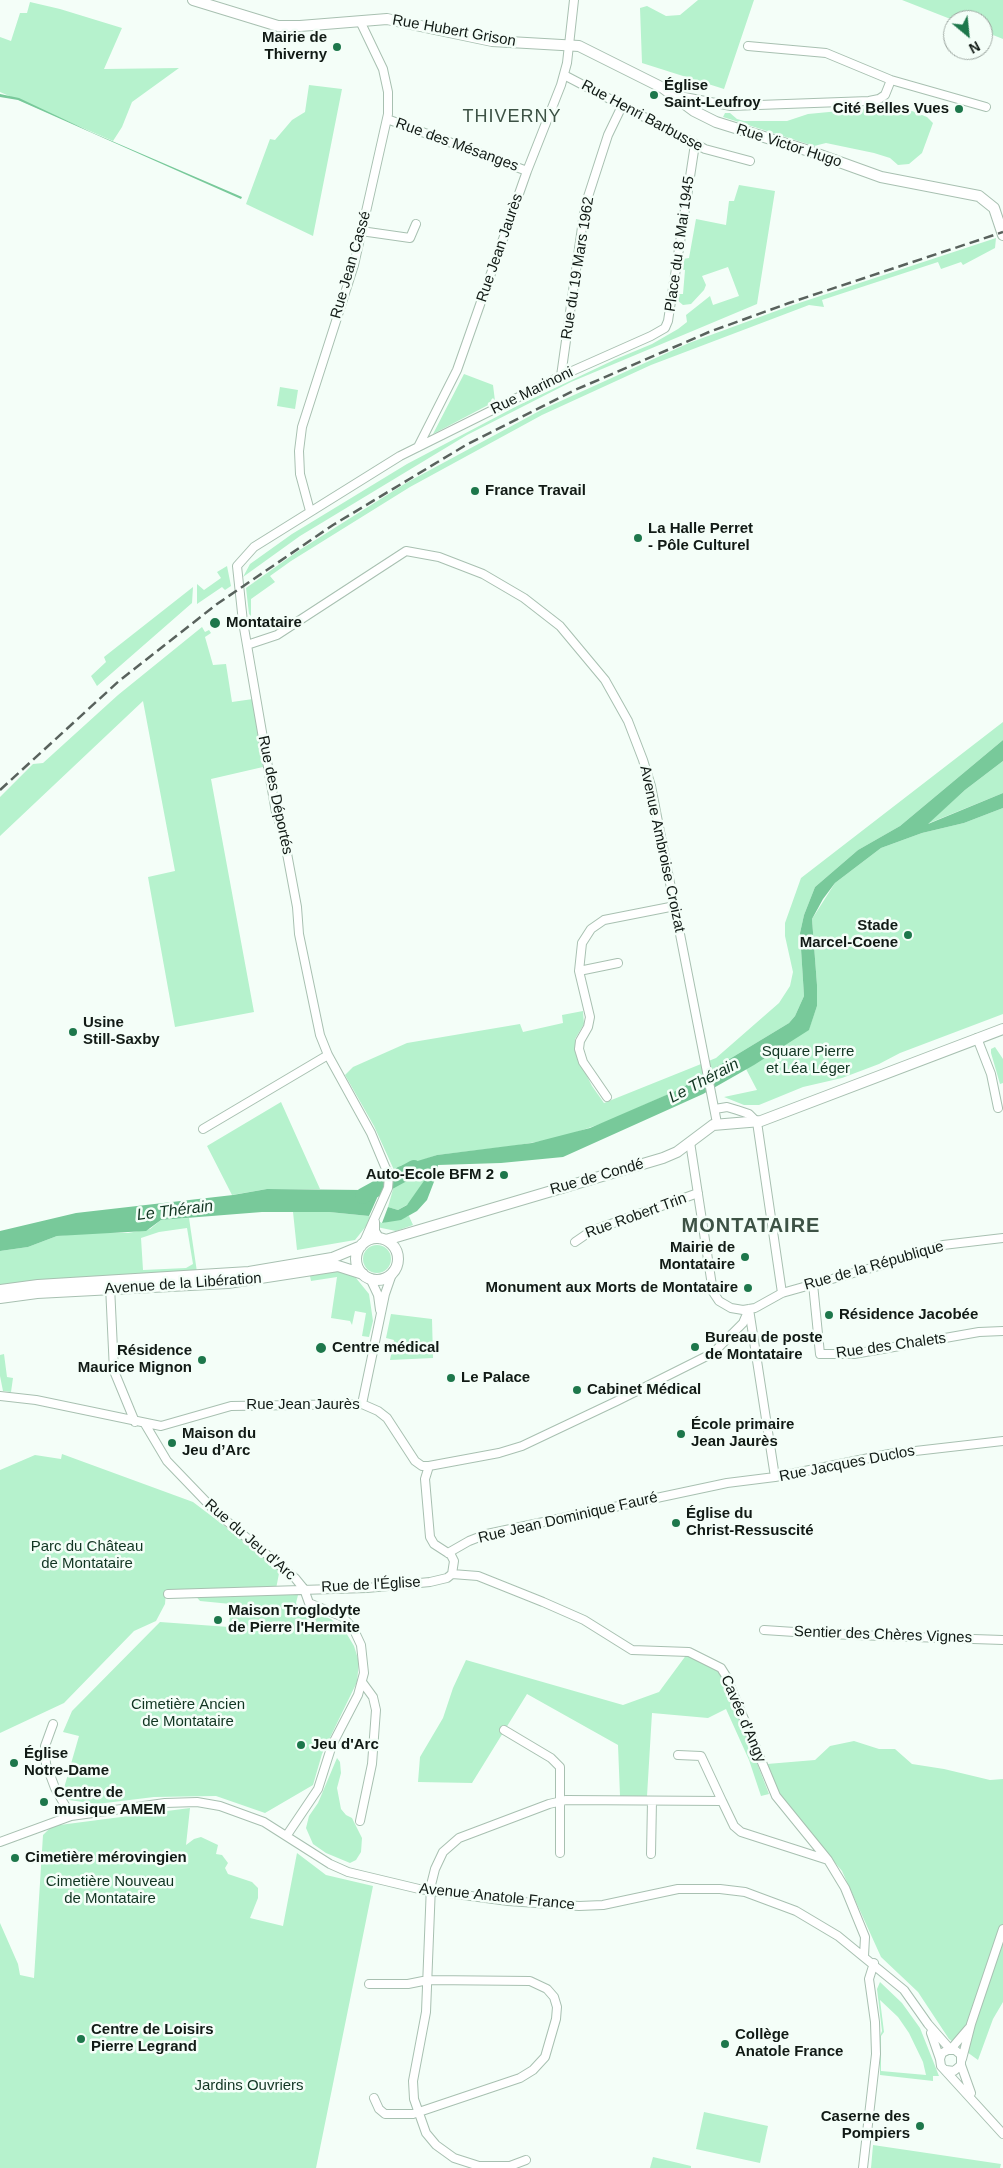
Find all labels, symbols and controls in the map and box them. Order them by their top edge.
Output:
north arrow [943,10,993,60]
street label: Rue Hubert Grison [391,11,517,51]
place label: Mairie de Thiverny [262,29,327,64]
text: N [966,38,983,57]
marker: Mairie de Thiverny [331,41,343,53]
street label: Rue Henri Barbusse [578,76,706,156]
place label: Église Saint-Leufroy [664,77,761,112]
marker: Église Saint-Leufroy [648,89,660,101]
place label: Cité Belles Vues [833,100,949,118]
marker: Cité Belles Vues [953,103,965,115]
district label: THIVERNY [461,106,563,128]
street label: Rue des Mésanges [393,114,521,176]
street label: Rue Victor Hugo [734,120,844,172]
street label: Place du 8 Mai 1945 [662,175,698,313]
street label: Rue Jean Jaurès [473,191,527,305]
street label: Rue du 19 Mars 1962 [558,195,598,341]
street label: Rue Jean Cassé [327,209,375,321]
street label: Rue Marinoni [488,363,576,419]
place label: France Travail [485,482,586,500]
marker: France Travail [469,485,481,497]
place label: La Halle Perret - Pôle Culturel [648,520,753,555]
marker: La Halle Perret - Pôle Culturel [632,532,644,544]
place label: Montataire [226,614,302,632]
marker: Montataire [208,616,222,630]
street label: Rue des Déportés [254,734,296,856]
street label: Avenue Ambroise Croizat [636,764,688,934]
place label: Stade Marcel-Coene [800,917,898,952]
marker: Stade Marcel-Coene [902,929,914,941]
place label: Usine Still-Saxby [83,1014,160,1049]
marker: Usine Still-Saxby [67,1026,79,1038]
park label: Square Pierre et Léa Léger [762,1043,854,1078]
water label: Le Thérain [666,1055,742,1107]
street label: Rue de Condé [548,1155,646,1199]
place label: Auto-Ecole BFM 2 [366,1166,494,1184]
marker: Auto-Ecole BFM 2 [498,1169,510,1181]
street label: Rue Robert Trin [583,1189,689,1243]
water label: Le Thérain [136,1197,214,1225]
district label: MONTATAIRE [680,1214,822,1238]
street label: Rue de la République [802,1237,946,1295]
place label: Mairie de Montataire [659,1239,735,1274]
marker: Mairie de Montataire [739,1251,751,1263]
street label: Avenue de la Libération [104,1270,262,1298]
place label: Monument aux Morts de Montataire [485,1279,738,1297]
marker: Monument aux Morts de Montataire [742,1282,754,1294]
place label: Résidence Jacobée [839,1306,978,1324]
marker: Résidence Jacobée [823,1309,835,1321]
place label: Bureau de poste de Montataire [705,1329,823,1364]
street label: Rue des Chalets [835,1329,947,1363]
place label: Centre médical [332,1339,440,1357]
marker: Centre médical [314,1341,328,1355]
marker: Bureau de poste de Montataire [689,1341,701,1353]
place label: Résidence Maurice Mignon [78,1342,192,1377]
marker: Résidence Maurice Mignon [196,1354,208,1366]
place label: Le Palace [461,1369,530,1387]
marker: Le Palace [445,1372,457,1384]
place label: Cabinet Médical [587,1381,701,1399]
marker: Cabinet Médical [571,1384,583,1396]
street label: Rue Jean Jaurès [246,1396,360,1414]
place label: École primaire Jean Jaurès [691,1416,794,1451]
place label: Maison du Jeu d’Arc [182,1425,256,1460]
marker: École primaire Jean Jaurès [675,1428,687,1440]
marker: Maison du Jeu d’Arc [166,1437,178,1449]
street label: Rue Jacques Duclos [778,1442,916,1486]
street label: Rue Jean Dominique Fauré [477,1489,659,1547]
street label: Rue du Jeu d'Arc [201,1496,299,1584]
place label: Église du Christ-Ressuscité [686,1505,814,1540]
marker: Église du Christ-Ressuscité [670,1517,682,1529]
park label: Parc du Château de Montataire [31,1538,143,1573]
street label: Rue de l'Église [321,1573,421,1597]
place label: Maison Troglodyte de Pierre l'Hermite [228,1602,361,1637]
marker: Maison Troglodyte de Pierre l'Hermite [212,1614,224,1626]
street label: Sentier des Chères Vignes [794,1623,972,1647]
street label: Cavée d'Angy [717,1673,769,1765]
park label: Cimetière Ancien de Montataire [131,1696,245,1731]
place label: Jeu d'Arc [311,1736,379,1754]
marker: Jeu d'Arc [295,1739,307,1751]
place label: Église Notre-Dame [24,1745,109,1780]
marker: Église Notre-Dame [8,1757,20,1769]
place label: Centre de musique AMEM [54,1784,166,1819]
marker: Centre de musique AMEM [38,1796,50,1808]
place label: Cimetière mérovingien [25,1849,187,1867]
marker: Cimetière mérovingien [9,1852,21,1864]
park label: Cimetière Nouveau de Montataire [46,1873,174,1908]
street label: Avenue Anatole France [418,1880,576,1914]
place label: Centre de Loisirs Pierre Legrand [91,2021,214,2056]
place label: Collège Anatole France [735,2026,843,2061]
marker: Centre de Loisirs Pierre Legrand [75,2033,87,2045]
marker: Collège Anatole France [719,2038,731,2050]
park label: Jardins Ouvriers [194,2077,304,2095]
place label: Caserne des Pompiers [821,2108,910,2143]
marker: Caserne des Pompiers [914,2120,926,2132]

